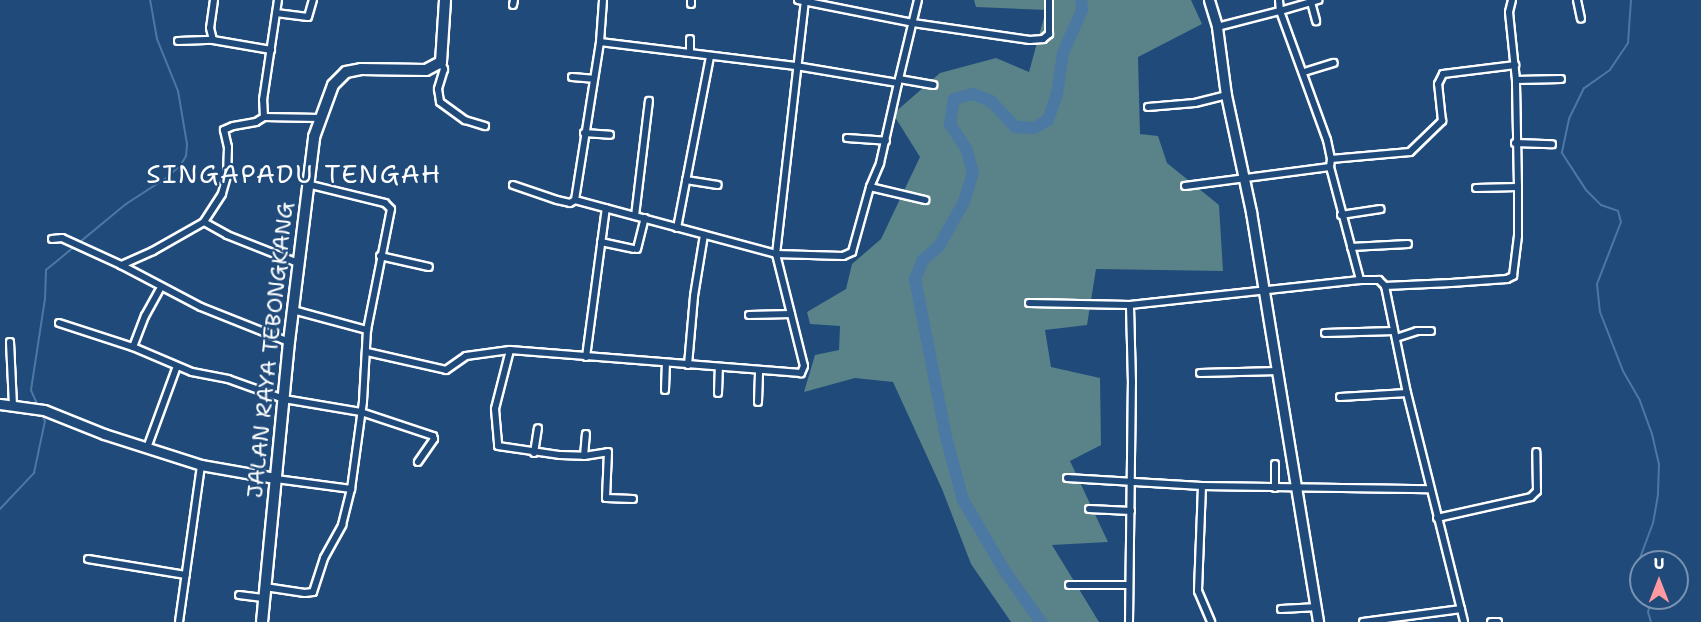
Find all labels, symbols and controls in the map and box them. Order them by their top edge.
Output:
district label: SINGAPADU TENGAH [146,158,442,190]
street label: JALAN RAYA TEBONGKANG [241,201,299,499]
north arrow [1629,550,1689,610]
text: U [1654,553,1664,574]

